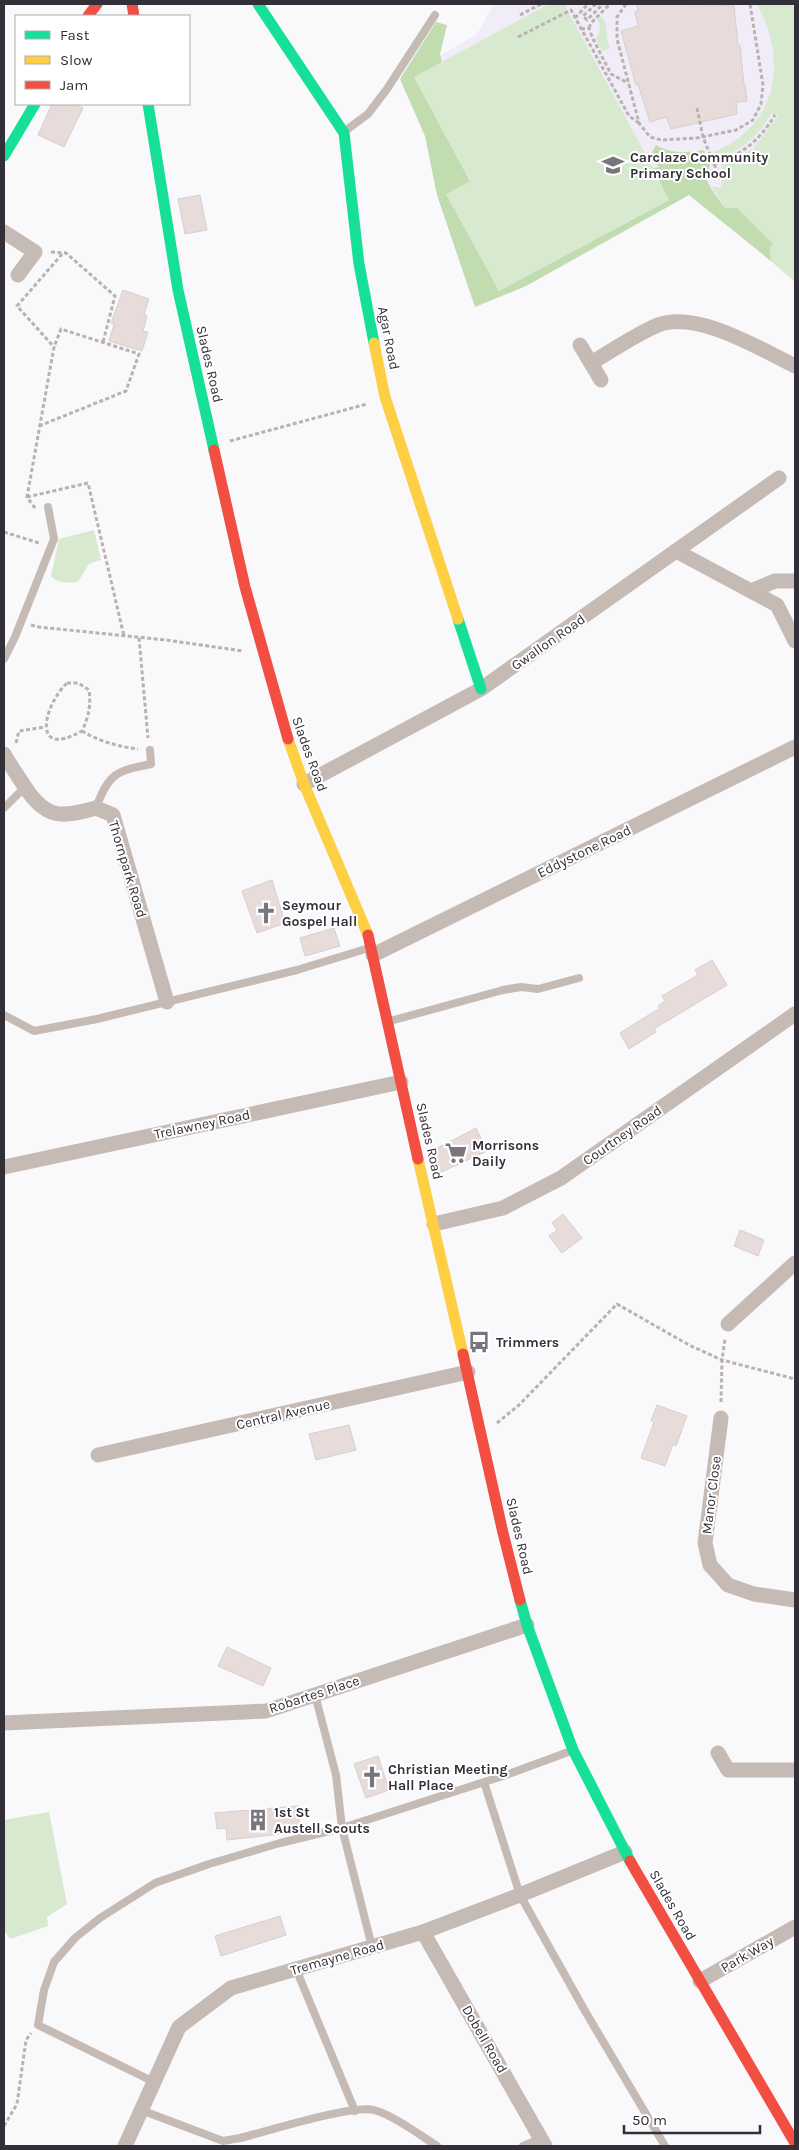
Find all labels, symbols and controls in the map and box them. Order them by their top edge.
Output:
legend [15,15,190,105]
text: Fast [60,26,90,44]
text: Slow [60,51,92,69]
text: Jam [60,76,88,94]
place label: Carclaze Community Primary School [630,149,768,182]
school or university icon: Carclaze Community Primary School [600,152,626,178]
street label: Agar Road [374,305,403,371]
street label: Slades Road [192,324,227,404]
street label: Gwallon Road [508,611,589,674]
street label: Slades Road [288,714,331,794]
street label: Thornpark Road [105,818,150,920]
street label: Eddystone Road [534,821,634,882]
place label: Seymour Gospel Hall [282,897,357,930]
church icon: Seymour Gospel Hall [253,900,279,926]
street label: Slades Road [412,1101,447,1181]
street label: Courtney Road [579,1102,665,1169]
street label: Trelawney Road [153,1106,252,1143]
place label: Morrisons Daily [472,1137,539,1170]
supermarket icon: Morrisons Daily [443,1140,469,1166]
bus stop icon: Trimmers [466,1329,492,1355]
place label: Trimmers [496,1334,559,1351]
street label: Central Avenue [235,1395,332,1434]
street label: Manor Close [698,1455,725,1535]
street label: Slades Road [502,1496,537,1576]
street label: Robartes Place [267,1672,362,1717]
place label: Christian Meeting Hall Place [388,1761,508,1794]
church icon: Christian Meeting Hall Place [359,1764,385,1790]
place label: 1st St Austell Scouts [274,1804,370,1837]
building icon: 1st St Austell Scouts [245,1807,271,1833]
street label: Slades Road [646,1867,700,1943]
street label: Park Way [718,1932,777,1976]
street label: Tremayne Road [288,1936,386,1979]
street label: Dobell Road [458,2002,511,2076]
scale bar [624,2102,760,2134]
text: 50 m [632,2111,667,2129]

